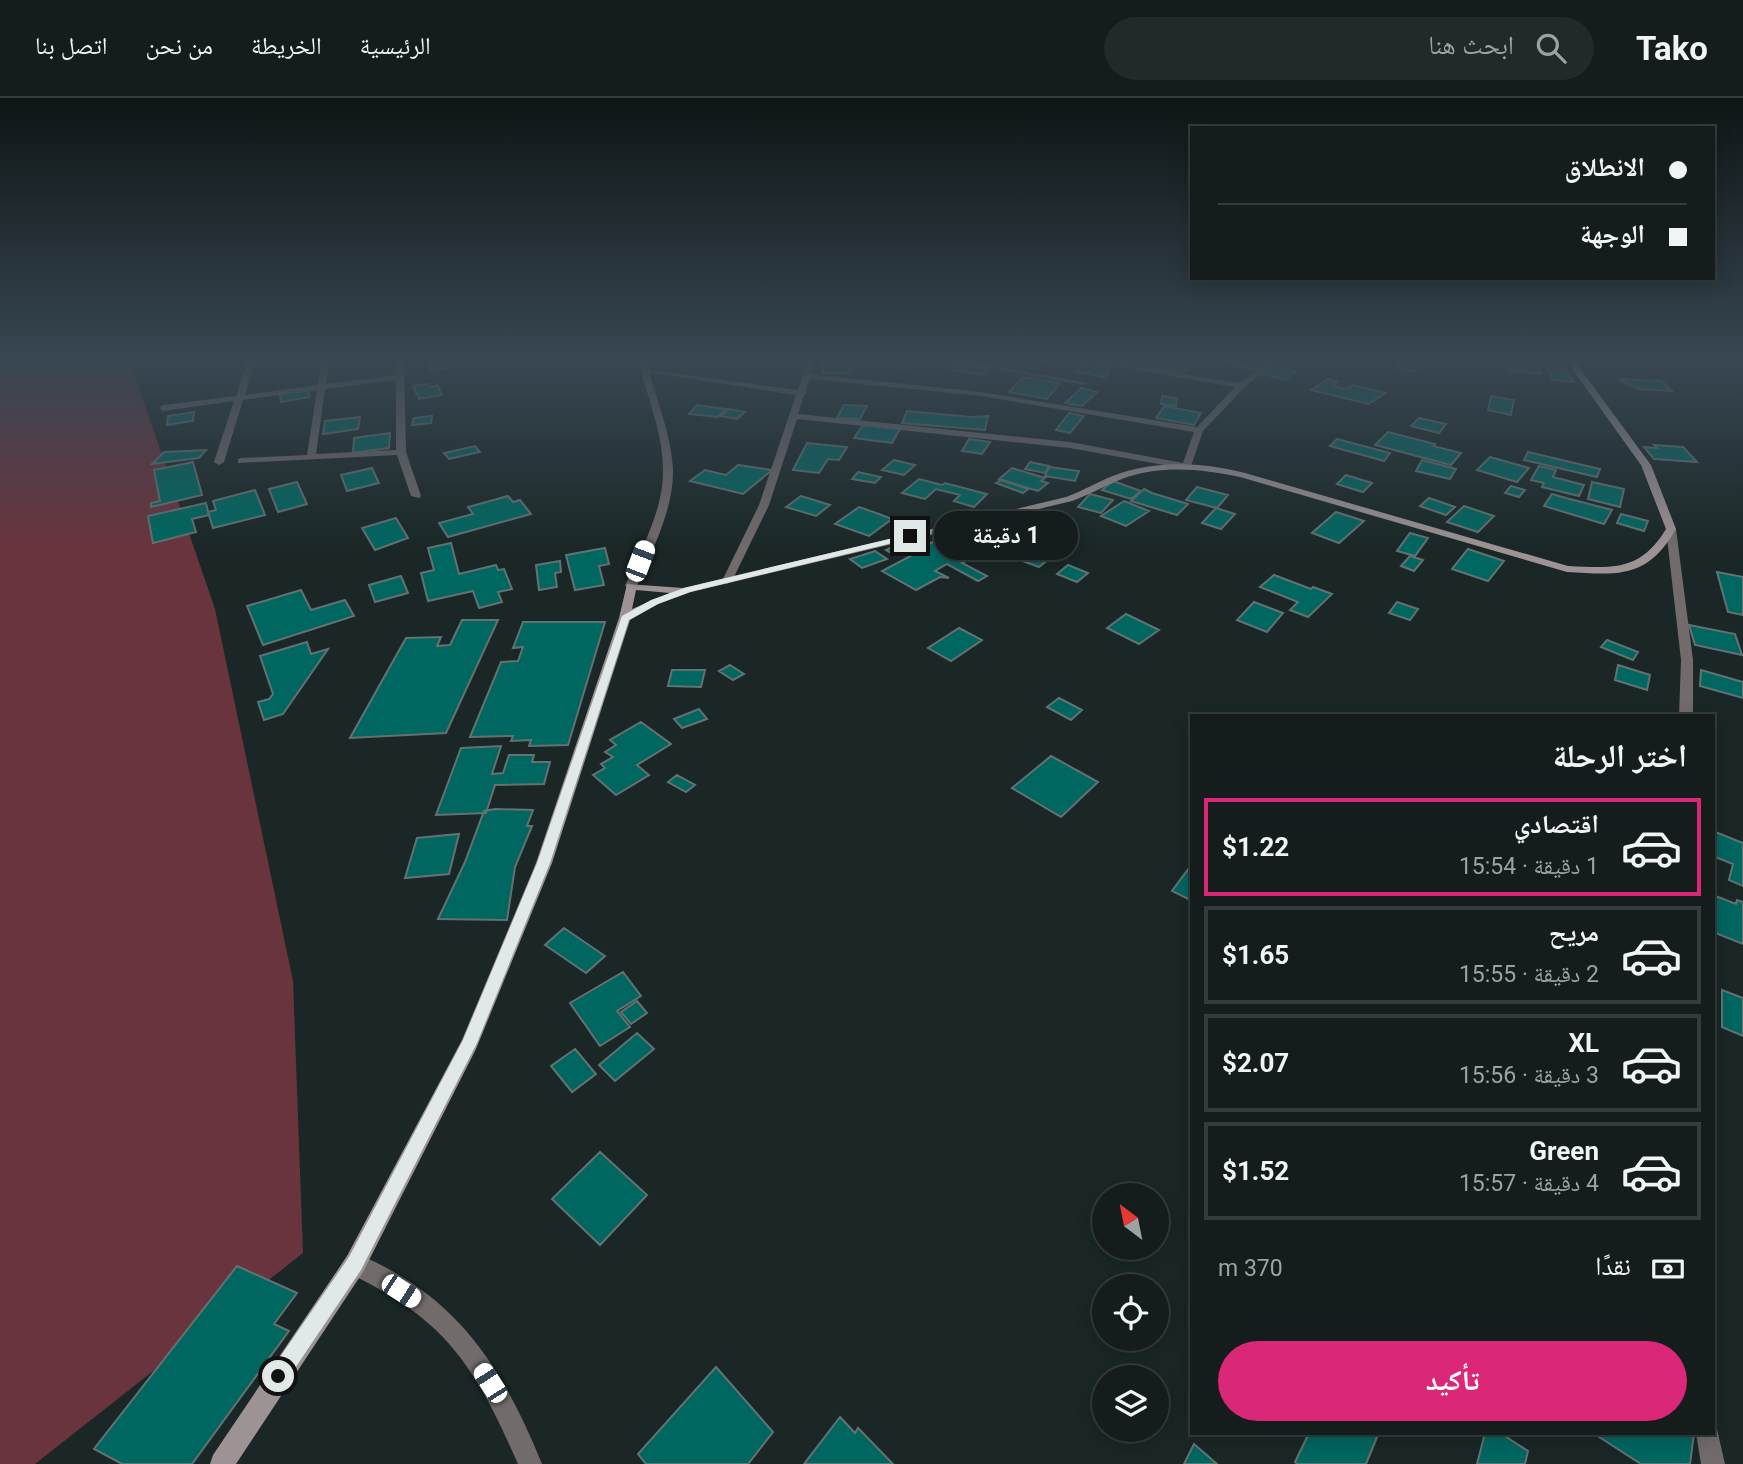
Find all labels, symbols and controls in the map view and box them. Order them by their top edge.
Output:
search box [1104,17,1594,80]
icon: search [1532,29,1570,67]
text: Tako [1636,29,1708,68]
text: ابحث هنا [1428,30,1514,60]
text: اتصل بنا [35,32,107,60]
text: من نحن [145,32,213,60]
text: الخريطة [251,32,322,60]
text: الرئيسية [360,32,431,60]
text: الانطلاق [1565,152,1645,182]
text: الوجهة [1580,219,1645,249]
callout: 1 دقيقة [934,512,1078,560]
route end [894,520,926,552]
text: 1 دقيقة [972,522,1040,549]
car [623,538,658,584]
text: اختر الرحلة [1553,737,1687,775]
text: اقتصادي [1514,809,1599,839]
icon: car [1620,816,1683,879]
text: $1.22 [1222,832,1289,862]
text: 1 دقيقة · 15:54 [1459,853,1599,880]
text: مريح [1549,917,1599,947]
icon: car [1620,924,1683,987]
text: $1.65 [1222,940,1289,970]
text: 2 دقيقة · 15:55 [1459,961,1599,988]
text: XL [1568,1028,1599,1058]
icon: car [1620,1032,1683,1095]
text: $2.07 [1222,1048,1289,1078]
text: 3 دقيقة · 15:56 [1459,1062,1599,1089]
text: Green [1529,1136,1599,1166]
icon: car [1620,1140,1683,1203]
text: $1.52 [1222,1156,1289,1186]
text: 4 دقيقة · 15:57 [1459,1170,1599,1197]
north arrow [1092,1183,1169,1260]
map controls [1092,1183,1169,1442]
icon: cash [1649,1250,1687,1288]
text: نقدًا [1595,1251,1631,1281]
text: 370 m [1218,1255,1283,1282]
car [378,1271,425,1311]
button: locate [1092,1274,1169,1351]
button: تأكيد [1218,1341,1687,1421]
route start [262,1360,294,1392]
car [470,1360,511,1406]
button: layers [1092,1365,1169,1442]

